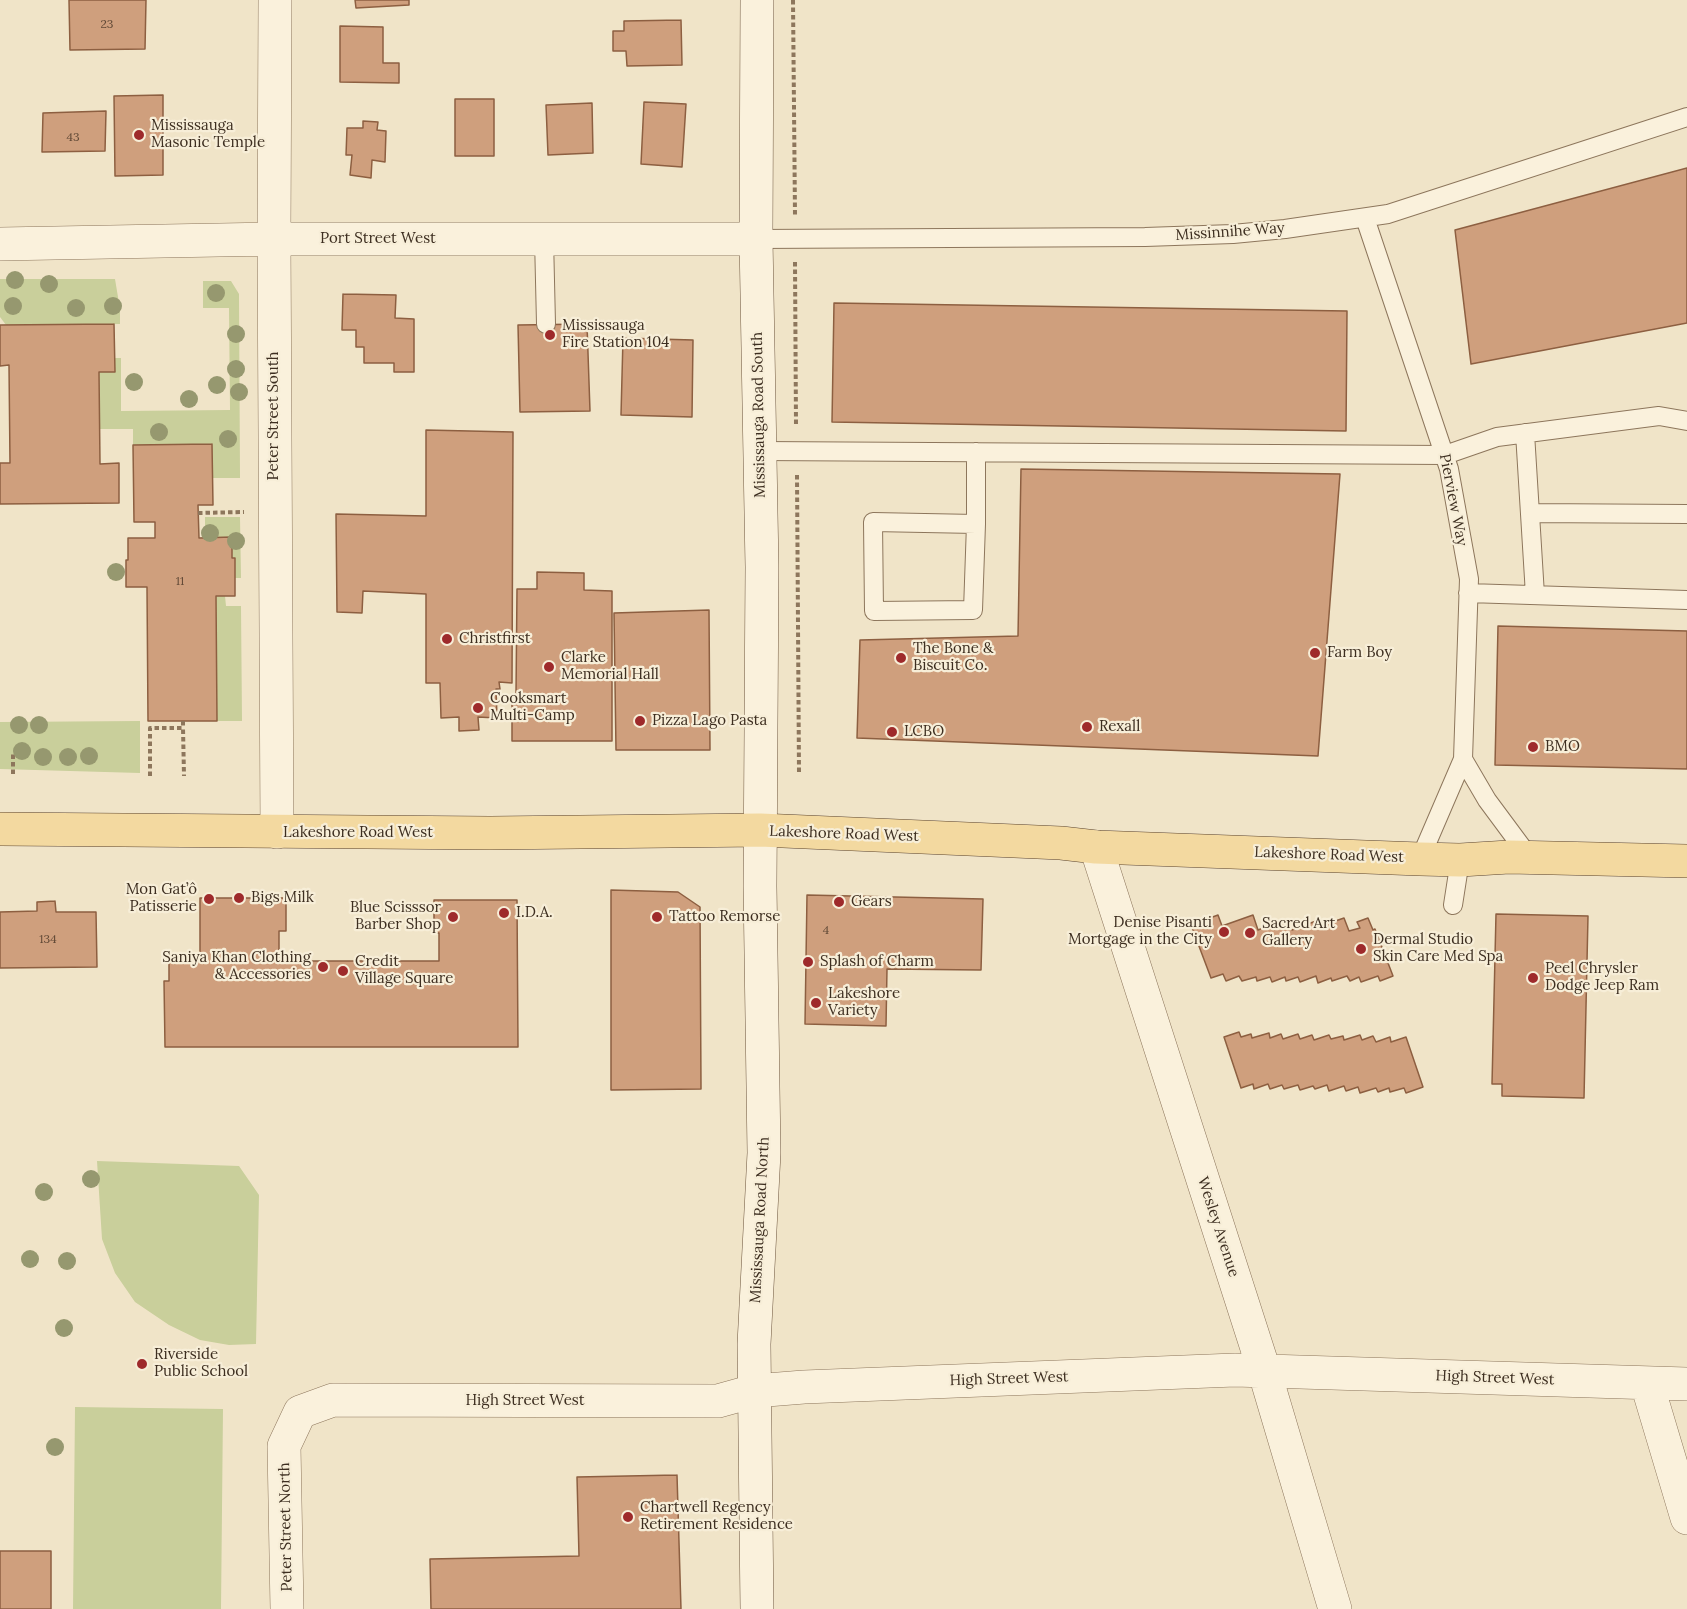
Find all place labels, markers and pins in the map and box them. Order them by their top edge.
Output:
place label: Mississauga Masonic Temple [151,117,265,152]
marker: Mississauga Masonic Temple [132,128,146,142]
place label: Mississauga Fire Station 104 [562,317,669,352]
marker: Mississauga Fire Station 104 [543,328,557,342]
place label: Christfirst [459,630,531,648]
marker: Christfirst [440,632,454,646]
place label: The Bone & Biscuit Co. [913,640,993,675]
place label: Farm Boy [1327,644,1392,662]
marker: Farm Boy [1308,646,1322,660]
place label: Clarke Memorial Hall [561,649,659,684]
marker: The Bone & Biscuit Co. [894,651,908,665]
marker: Clarke Memorial Hall [542,660,556,674]
place label: Cooksmart Multi-Camp [490,690,575,725]
marker: Cooksmart Multi-Camp [471,701,485,715]
place label: Pizza Lago Pasta [652,712,767,730]
marker: Pizza Lago Pasta [633,714,647,728]
place label: Rexall [1099,718,1140,736]
marker: Rexall [1080,720,1094,734]
place label: LCBO [904,723,944,741]
marker: LCBO [885,725,899,739]
place label: BMO [1545,738,1580,756]
marker: BMO [1526,740,1540,754]
place label: Mon Gat’ô Patisserie [126,881,197,916]
place label: Bigs Milk [251,889,314,907]
marker: Bigs Milk [232,891,246,905]
marker: Mon Gat’ô Patisserie [202,892,216,906]
place label: Gears [851,893,892,911]
marker: Gears [832,895,846,909]
place label: Blue Scisssor Barber Shop [350,899,441,934]
place label: I.D.A. [516,904,553,922]
marker: I.D.A. [497,906,511,920]
place label: Tattoo Remorse [669,908,780,926]
marker: Blue Scisssor Barber Shop [446,910,460,924]
marker: Tattoo Remorse [650,910,664,924]
place label: Denise Pisanti Mortgage in the City [1068,914,1212,949]
place label: Sacred Art Gallery [1262,915,1335,950]
marker: Denise Pisanti Mortgage in the City [1217,925,1231,939]
marker: Sacred Art Gallery [1243,926,1257,940]
place label: Dermal Studio Skin Care Med Spa [1373,931,1503,966]
marker: Dermal Studio Skin Care Med Spa [1354,942,1368,956]
place label: Saniya Khan Clothing & Accessories [162,949,311,984]
place label: Credit Village Square [355,953,453,988]
place label: Splash of Charm [820,953,934,971]
marker: Splash of Charm [801,955,815,969]
marker: Saniya Khan Clothing & Accessories [316,960,330,974]
place label: Peel Chrysler Dodge Jeep Ram [1545,960,1659,995]
marker: Credit Village Square [336,964,350,978]
marker: Peel Chrysler Dodge Jeep Ram [1526,971,1540,985]
place label: Lakeshore Variety [828,985,900,1020]
marker: Lakeshore Variety [809,996,823,1010]
place label: Riverside Public School [154,1346,248,1381]
marker: Riverside Public School [135,1357,149,1371]
place label: Chartwell Regency Retirement Residence [640,1499,793,1534]
marker: Chartwell Regency Retirement Residence [621,1510,635,1524]

